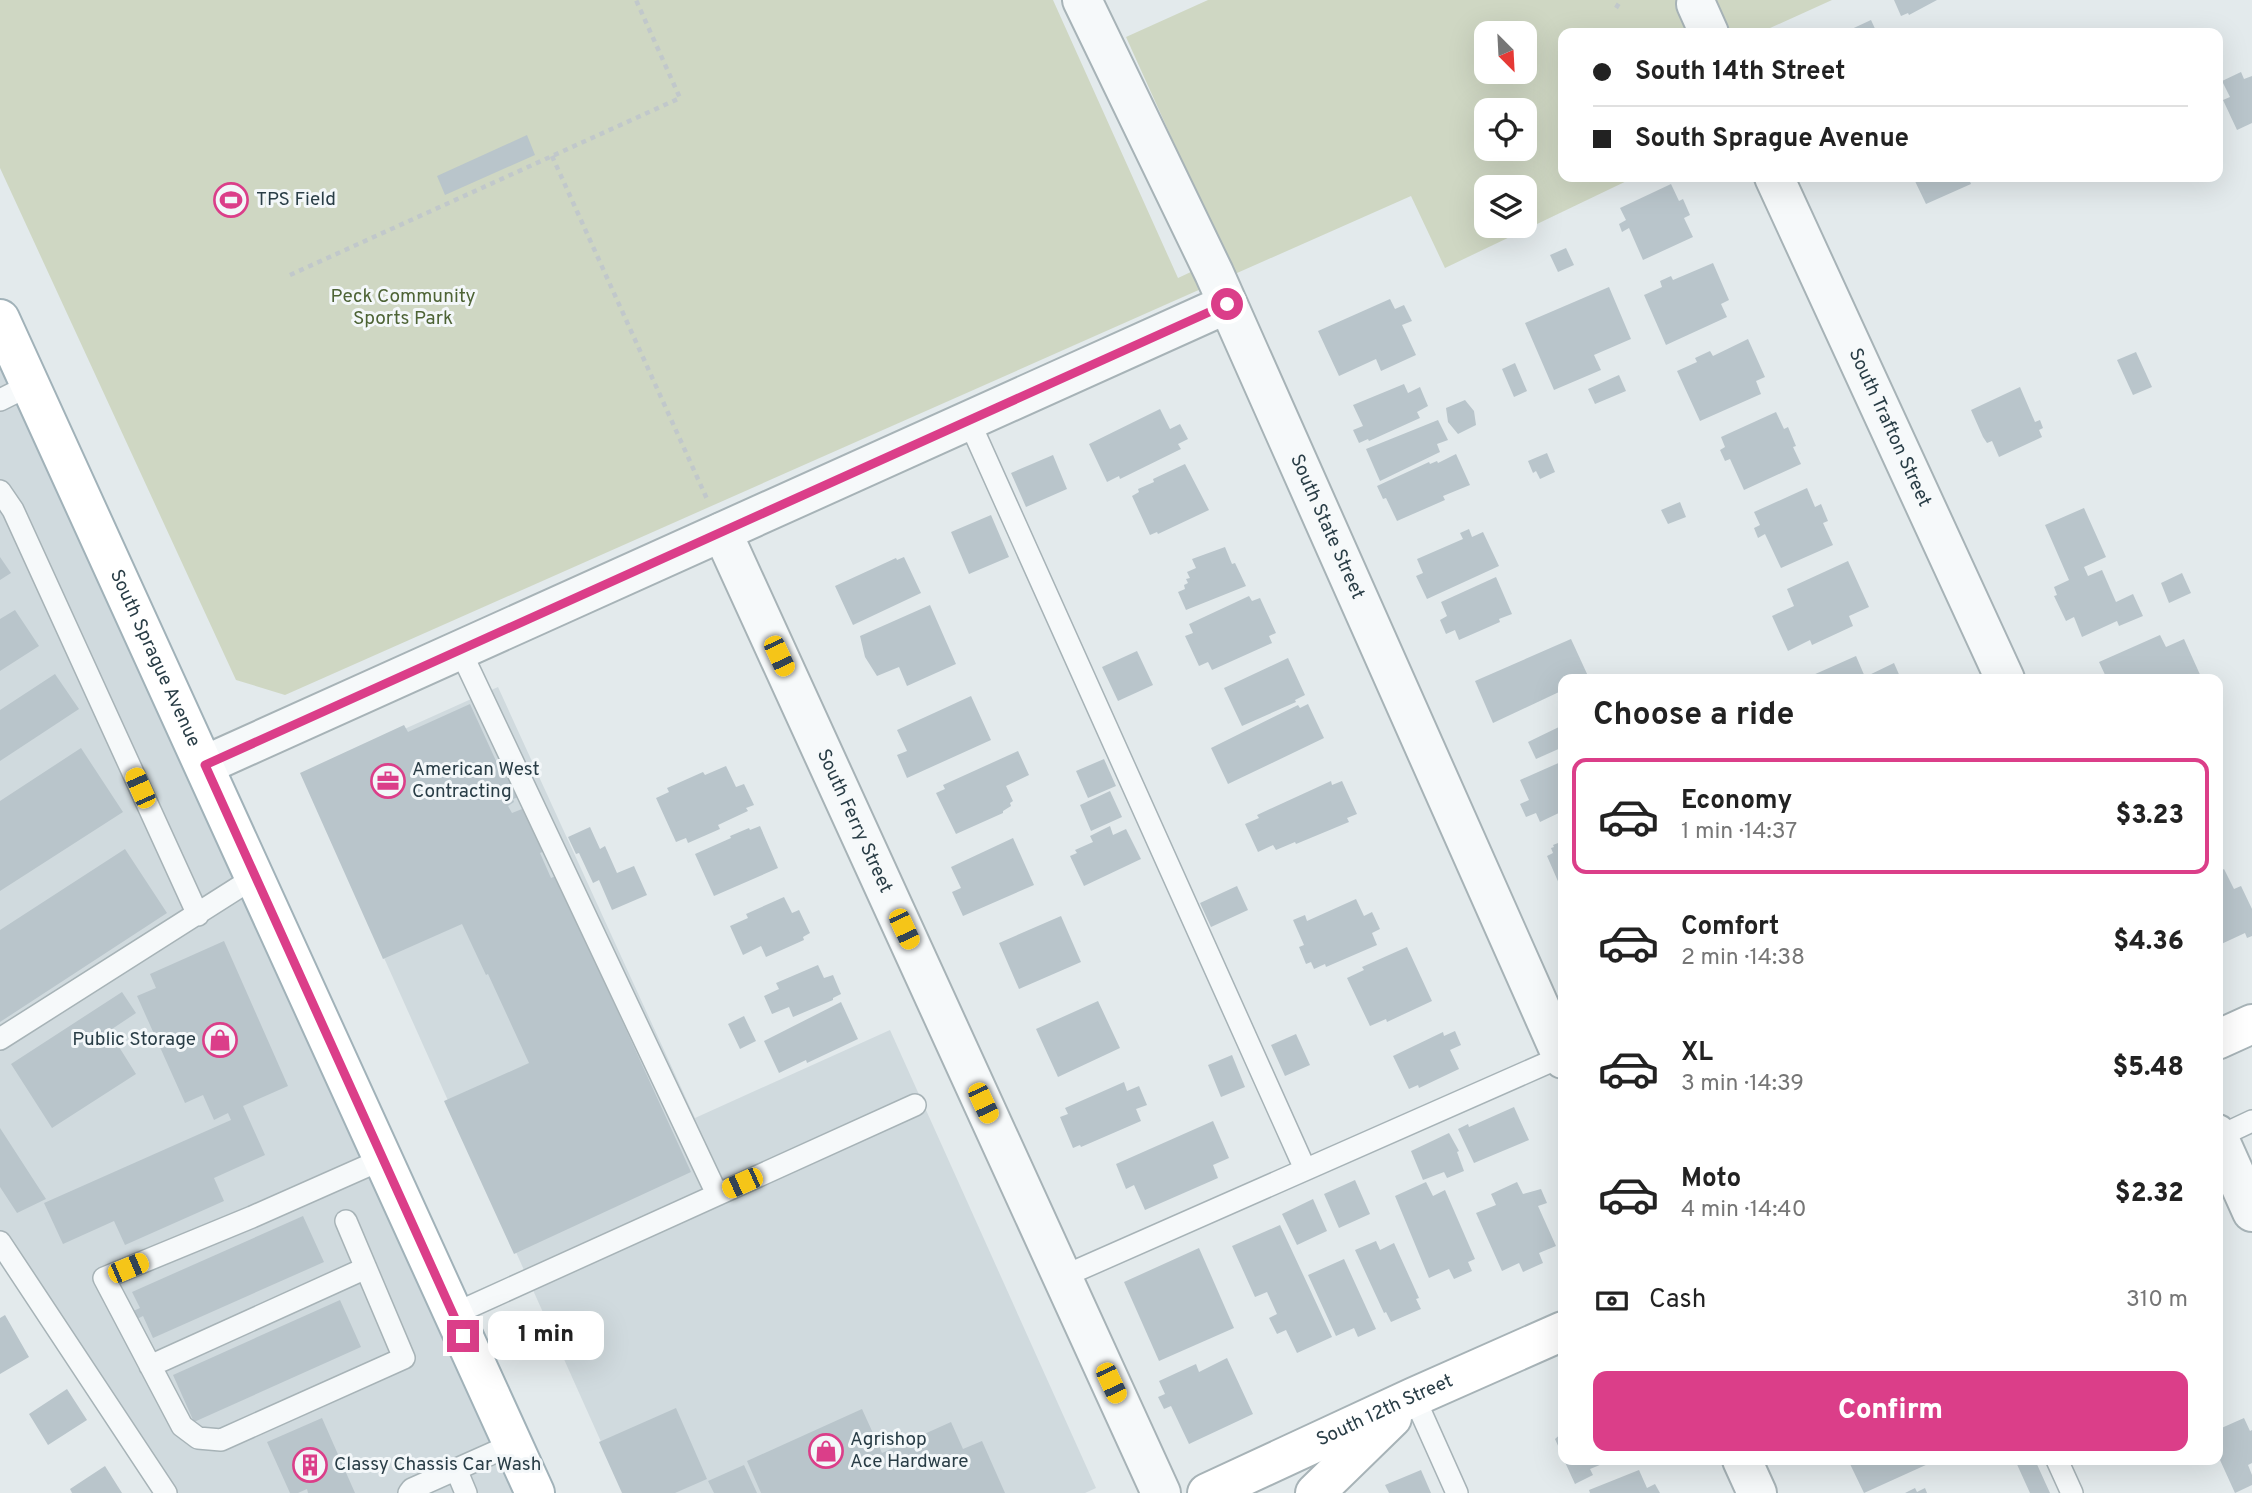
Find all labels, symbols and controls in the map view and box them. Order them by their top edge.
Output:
north arrow [1474,21,1536,84]
map controls [1474,21,1537,238]
text: South 14th Street [1635,56,1845,89]
button: locate [1474,98,1537,161]
text: South Sprague Avenue [1635,123,1909,156]
button: layers [1474,175,1537,238]
sports icon: TPS Field [212,181,250,219]
place label: TPS Field [256,188,336,212]
park label: Peck Community Sports Park [330,285,476,331]
route start [1211,288,1243,320]
street label: South Trafton Street [1843,345,1936,511]
street label: South State Street [1284,451,1369,603]
street label: South Sprague Avenue [104,566,206,751]
car [761,633,798,679]
text: Choose a ride [1593,696,1794,736]
street label: South Ferry Street [811,745,897,897]
place label: American West Contracting [412,758,540,804]
office icon: American West Contracting [369,762,407,800]
car [122,765,159,811]
icon: car [1597,785,1660,848]
text: Economy [1681,785,1792,818]
text: $3.23 [2115,800,2184,833]
text: 1 min · 14:37 [1681,818,1797,847]
car [886,906,923,952]
icon: car [1597,911,1660,974]
text: Comfort [1681,911,1779,944]
text: $4.36 [2113,926,2184,959]
text: 2 min · 14:38 [1681,944,1805,973]
shop icon: Public Storage [201,1021,239,1059]
place label: Public Storage [72,1028,196,1052]
icon: car [1597,1037,1660,1100]
text: XL [1681,1037,1713,1070]
text: $5.48 [2112,1052,2184,1085]
text: 3 min · 14:39 [1681,1070,1804,1099]
car [965,1080,1002,1126]
icon: car [1597,1163,1660,1226]
text: Moto [1681,1163,1741,1196]
car [719,1165,766,1201]
text: $2.32 [2115,1178,2184,1211]
text: 4 min · 14:40 [1681,1196,1806,1225]
car [105,1250,152,1286]
icon: cash [1593,1282,1631,1320]
text: Cash [1649,1284,1706,1317]
text: 310 m [2126,1286,2188,1315]
callout: 1 min [488,1312,603,1360]
route end [447,1320,479,1352]
text: 1 min [518,1321,574,1350]
car [1093,1360,1130,1406]
street label: South 12th Street [1313,1369,1457,1452]
button: Confirm [1593,1371,2188,1451]
place label: Agrishop Ace Hardware [850,1428,968,1474]
shop icon: Agrishop Ace Hardware [807,1432,845,1470]
building icon: Classy Chassis Car Wash [291,1446,329,1484]
place label: Classy Chassis Car Wash [334,1453,541,1477]

